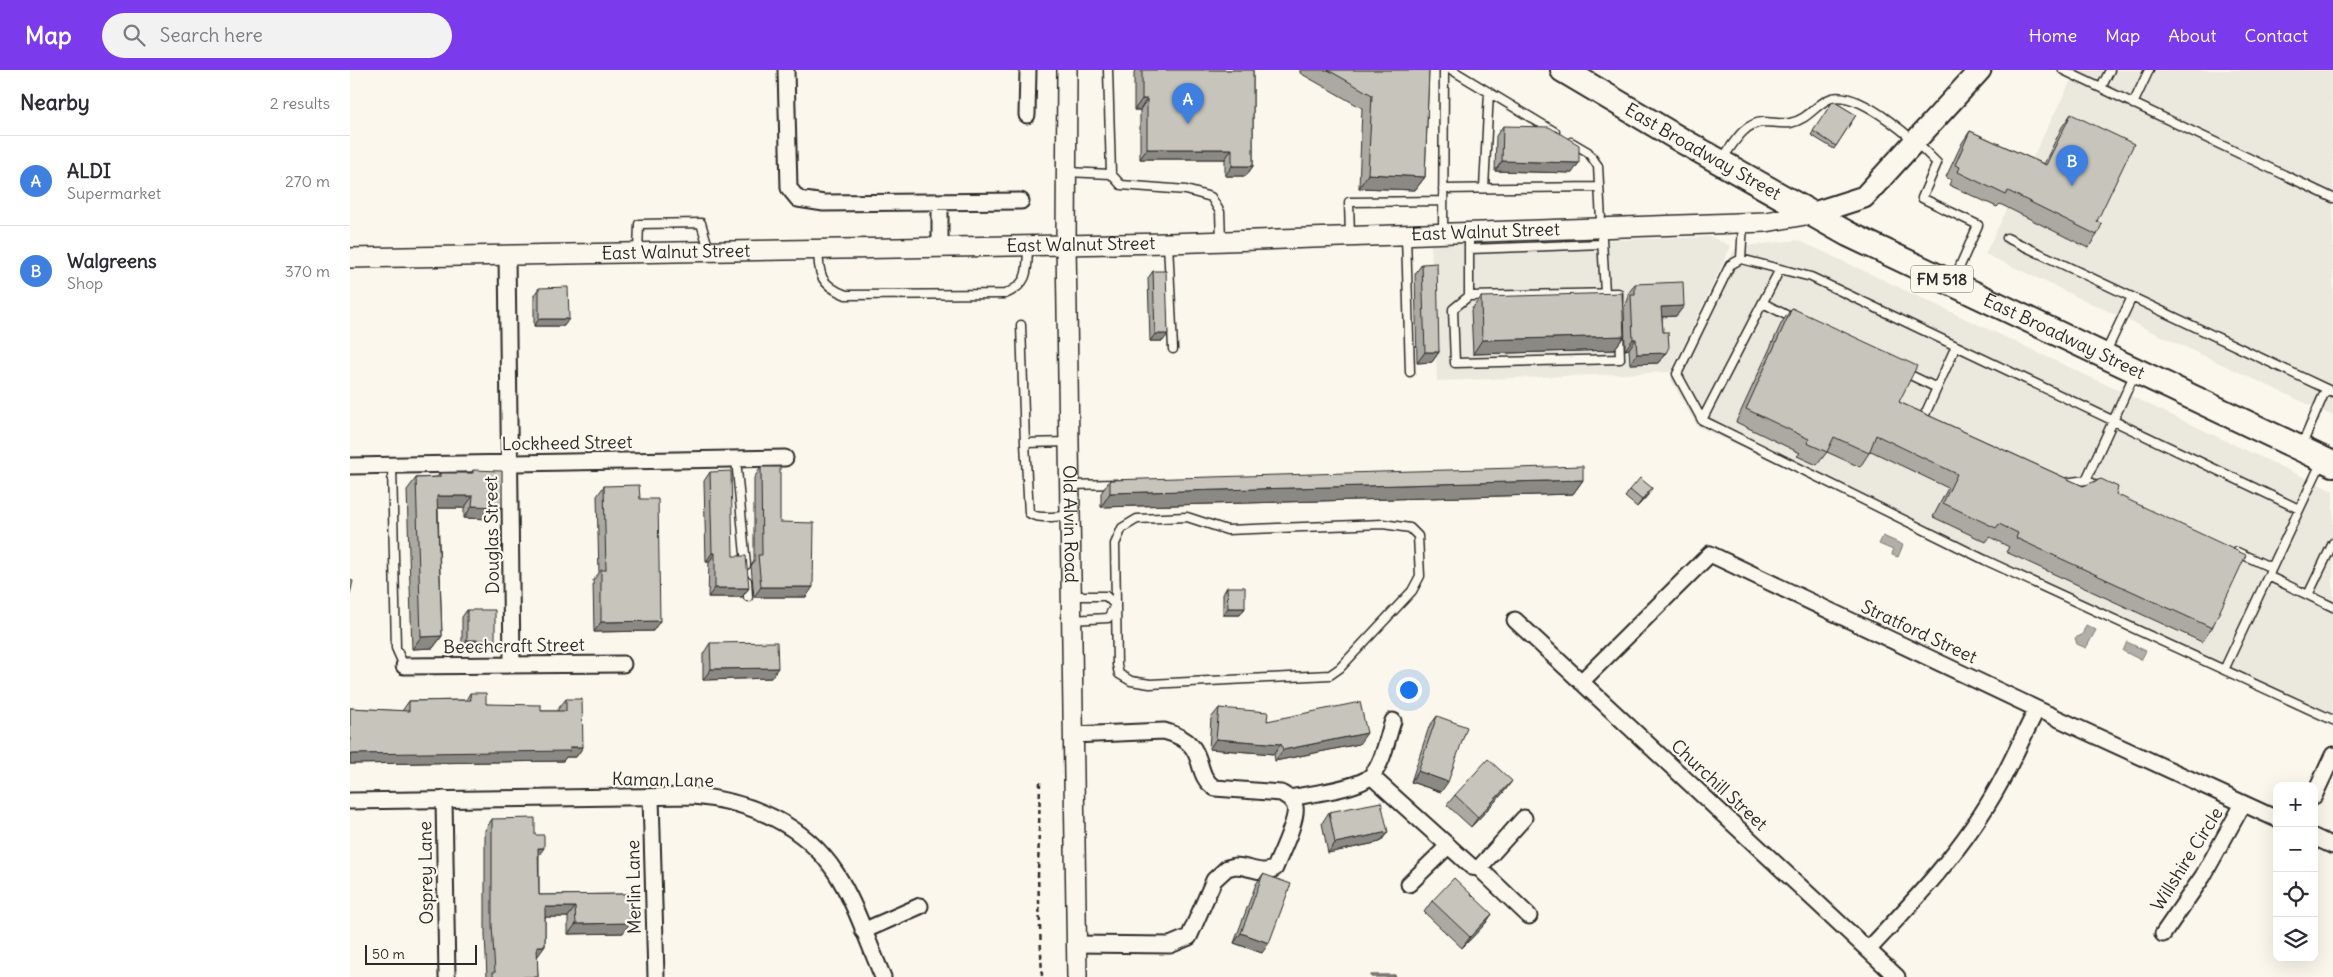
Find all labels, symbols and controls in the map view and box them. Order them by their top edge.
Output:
search box [102,13,452,58]
text: Map [25,20,72,50]
icon: search [120,21,148,49]
text: Search here [160,23,263,47]
text: Home [2029,24,2077,47]
text: Map [2105,24,2140,47]
text: About [2168,24,2216,47]
text: Contact [2244,24,2308,47]
pin: A [1172,83,1204,124]
text: Nearby [20,89,90,116]
text: 2 results [270,93,330,113]
street label: East Broadway Street [1621,97,1785,205]
pin: B [2056,145,2088,186]
text: ALDI [67,159,111,183]
text: A [31,171,41,191]
text: 270 m [285,171,330,191]
text: Supermarket [67,183,161,203]
street label: East Walnut Street [1411,217,1560,245]
street label: East Walnut Street [1006,231,1155,257]
street label: East Walnut Street [601,239,750,264]
text: Walgreens [67,249,157,273]
text: B [31,261,41,281]
text: 370 m [285,261,330,281]
road number: FM 518 [1911,265,1973,292]
text: Shop [67,273,103,293]
street label: East Broadway Street [1980,288,2149,384]
street label: Lockheed Street [501,430,633,455]
street label: Old Alvin Road [1058,465,1083,584]
street label: Douglas Street [479,476,504,594]
street label: Stratford Street [1858,595,1981,668]
street label: Beechcraft Street [443,633,585,658]
your location [1396,677,1422,703]
street label: Churchill Street [1666,734,1772,835]
street label: Kaman Lane [612,767,714,792]
map controls [2273,782,2318,962]
button: + [2273,782,2318,827]
street label: Willshire Circle [2146,803,2228,915]
street label: Osprey Lane [413,821,438,925]
button: − [2273,827,2318,872]
street label: Merlin Lane [621,840,646,934]
button: locate [2273,872,2318,917]
button: layers [2273,917,2318,962]
scale bar [365,942,478,965]
text: 50 m [372,945,405,963]

